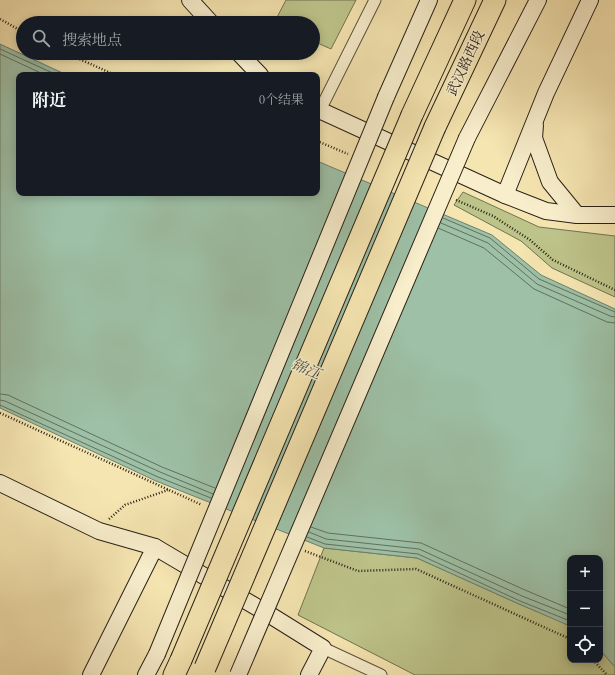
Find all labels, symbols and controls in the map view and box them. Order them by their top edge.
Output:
search box [16,16,320,60]
icon: search [30,27,52,49]
street label: 武汉路西段 [442,27,488,99]
text: 搜索地点 [62,30,122,49]
text: 附近 [32,89,66,111]
text: 0个结果 [259,91,304,108]
water label: 锦江 [289,354,326,384]
map controls [567,555,603,663]
button: + [567,555,603,591]
button: − [567,591,603,627]
button: locate [567,627,603,663]

